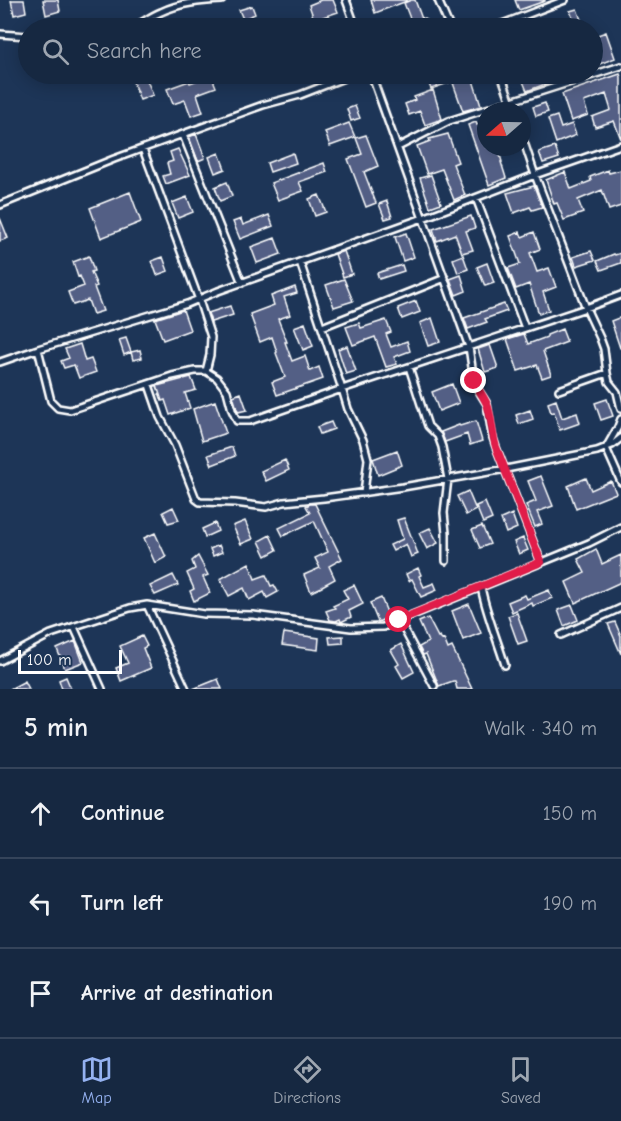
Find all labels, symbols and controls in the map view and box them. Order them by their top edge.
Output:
search box [18,18,603,84]
icon: search [39,35,72,68]
text: Search here [87,38,202,64]
north arrow [477,102,531,156]
route end [460,367,486,393]
route start [385,606,411,632]
scale bar [18,647,122,674]
text: 100 m [27,651,71,669]
text: 5 min [24,713,88,743]
text: Walk · 340 m [485,717,597,740]
icon: ahead [24,797,57,830]
text: Continue [81,800,164,826]
text: 150 m [543,802,597,825]
icon: left [24,887,57,920]
text: Turn left [81,890,163,916]
text: 190 m [543,892,597,915]
icon: arrive [24,977,57,1010]
text: Arrive at destination [81,980,273,1006]
tab: Map [80,1053,113,1107]
tab: Directions [273,1053,341,1107]
tab: Saved [501,1053,541,1107]

